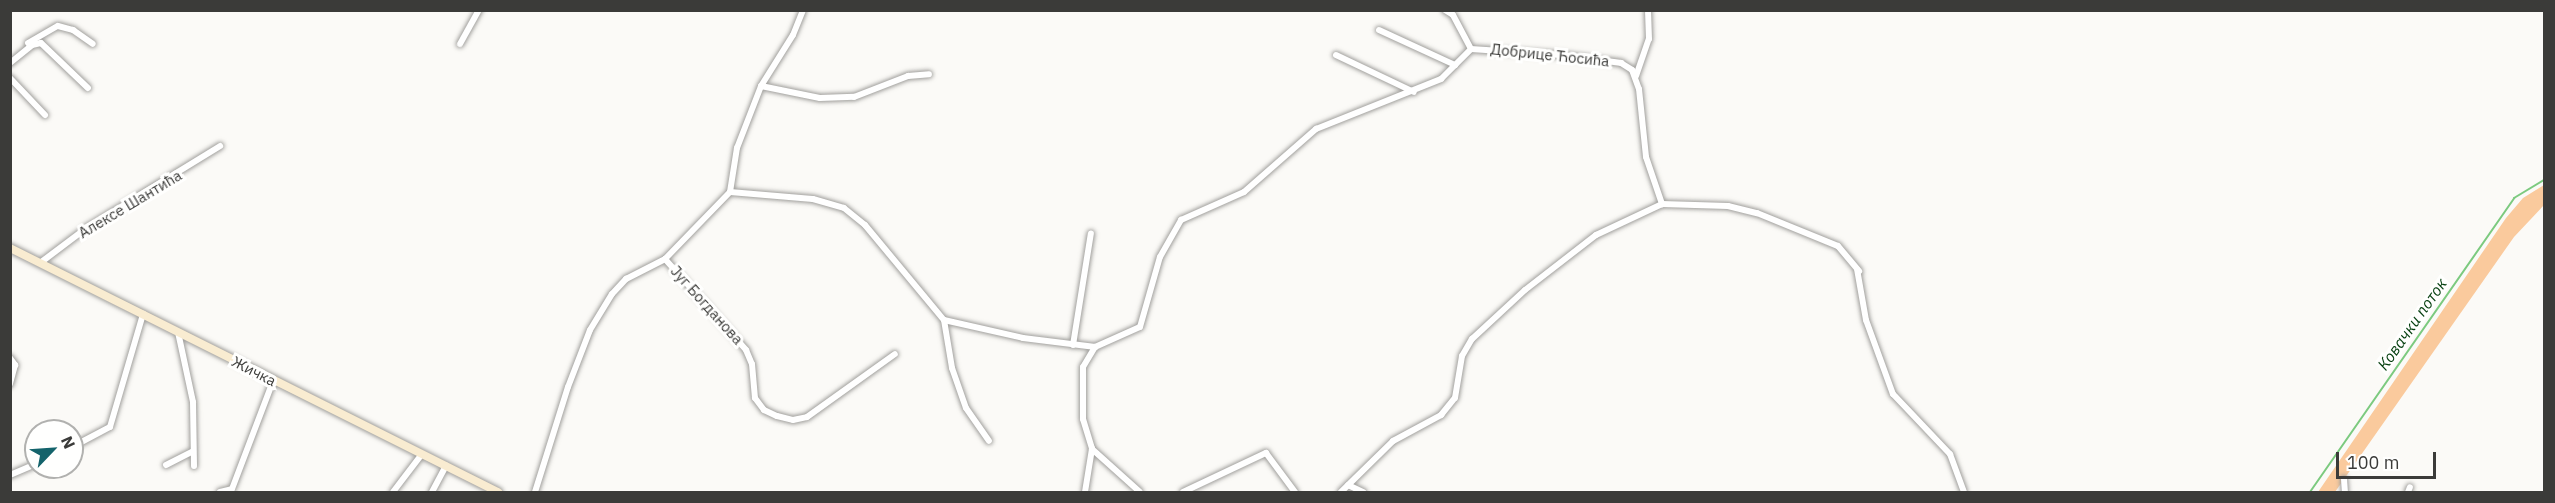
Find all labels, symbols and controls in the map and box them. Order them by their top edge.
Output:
street label: Добрице Ћосића [1490,40,1610,70]
street label: Алексе Шантића [75,166,185,242]
street label: Југ Богданова [667,262,747,348]
water label: Ковачки поток [2373,274,2451,374]
street label: Жичка [229,352,279,390]
north arrow [24,419,84,479]
text: N [57,433,80,452]
scale bar [2339,440,2440,478]
text: 100 m [2347,451,2399,474]

